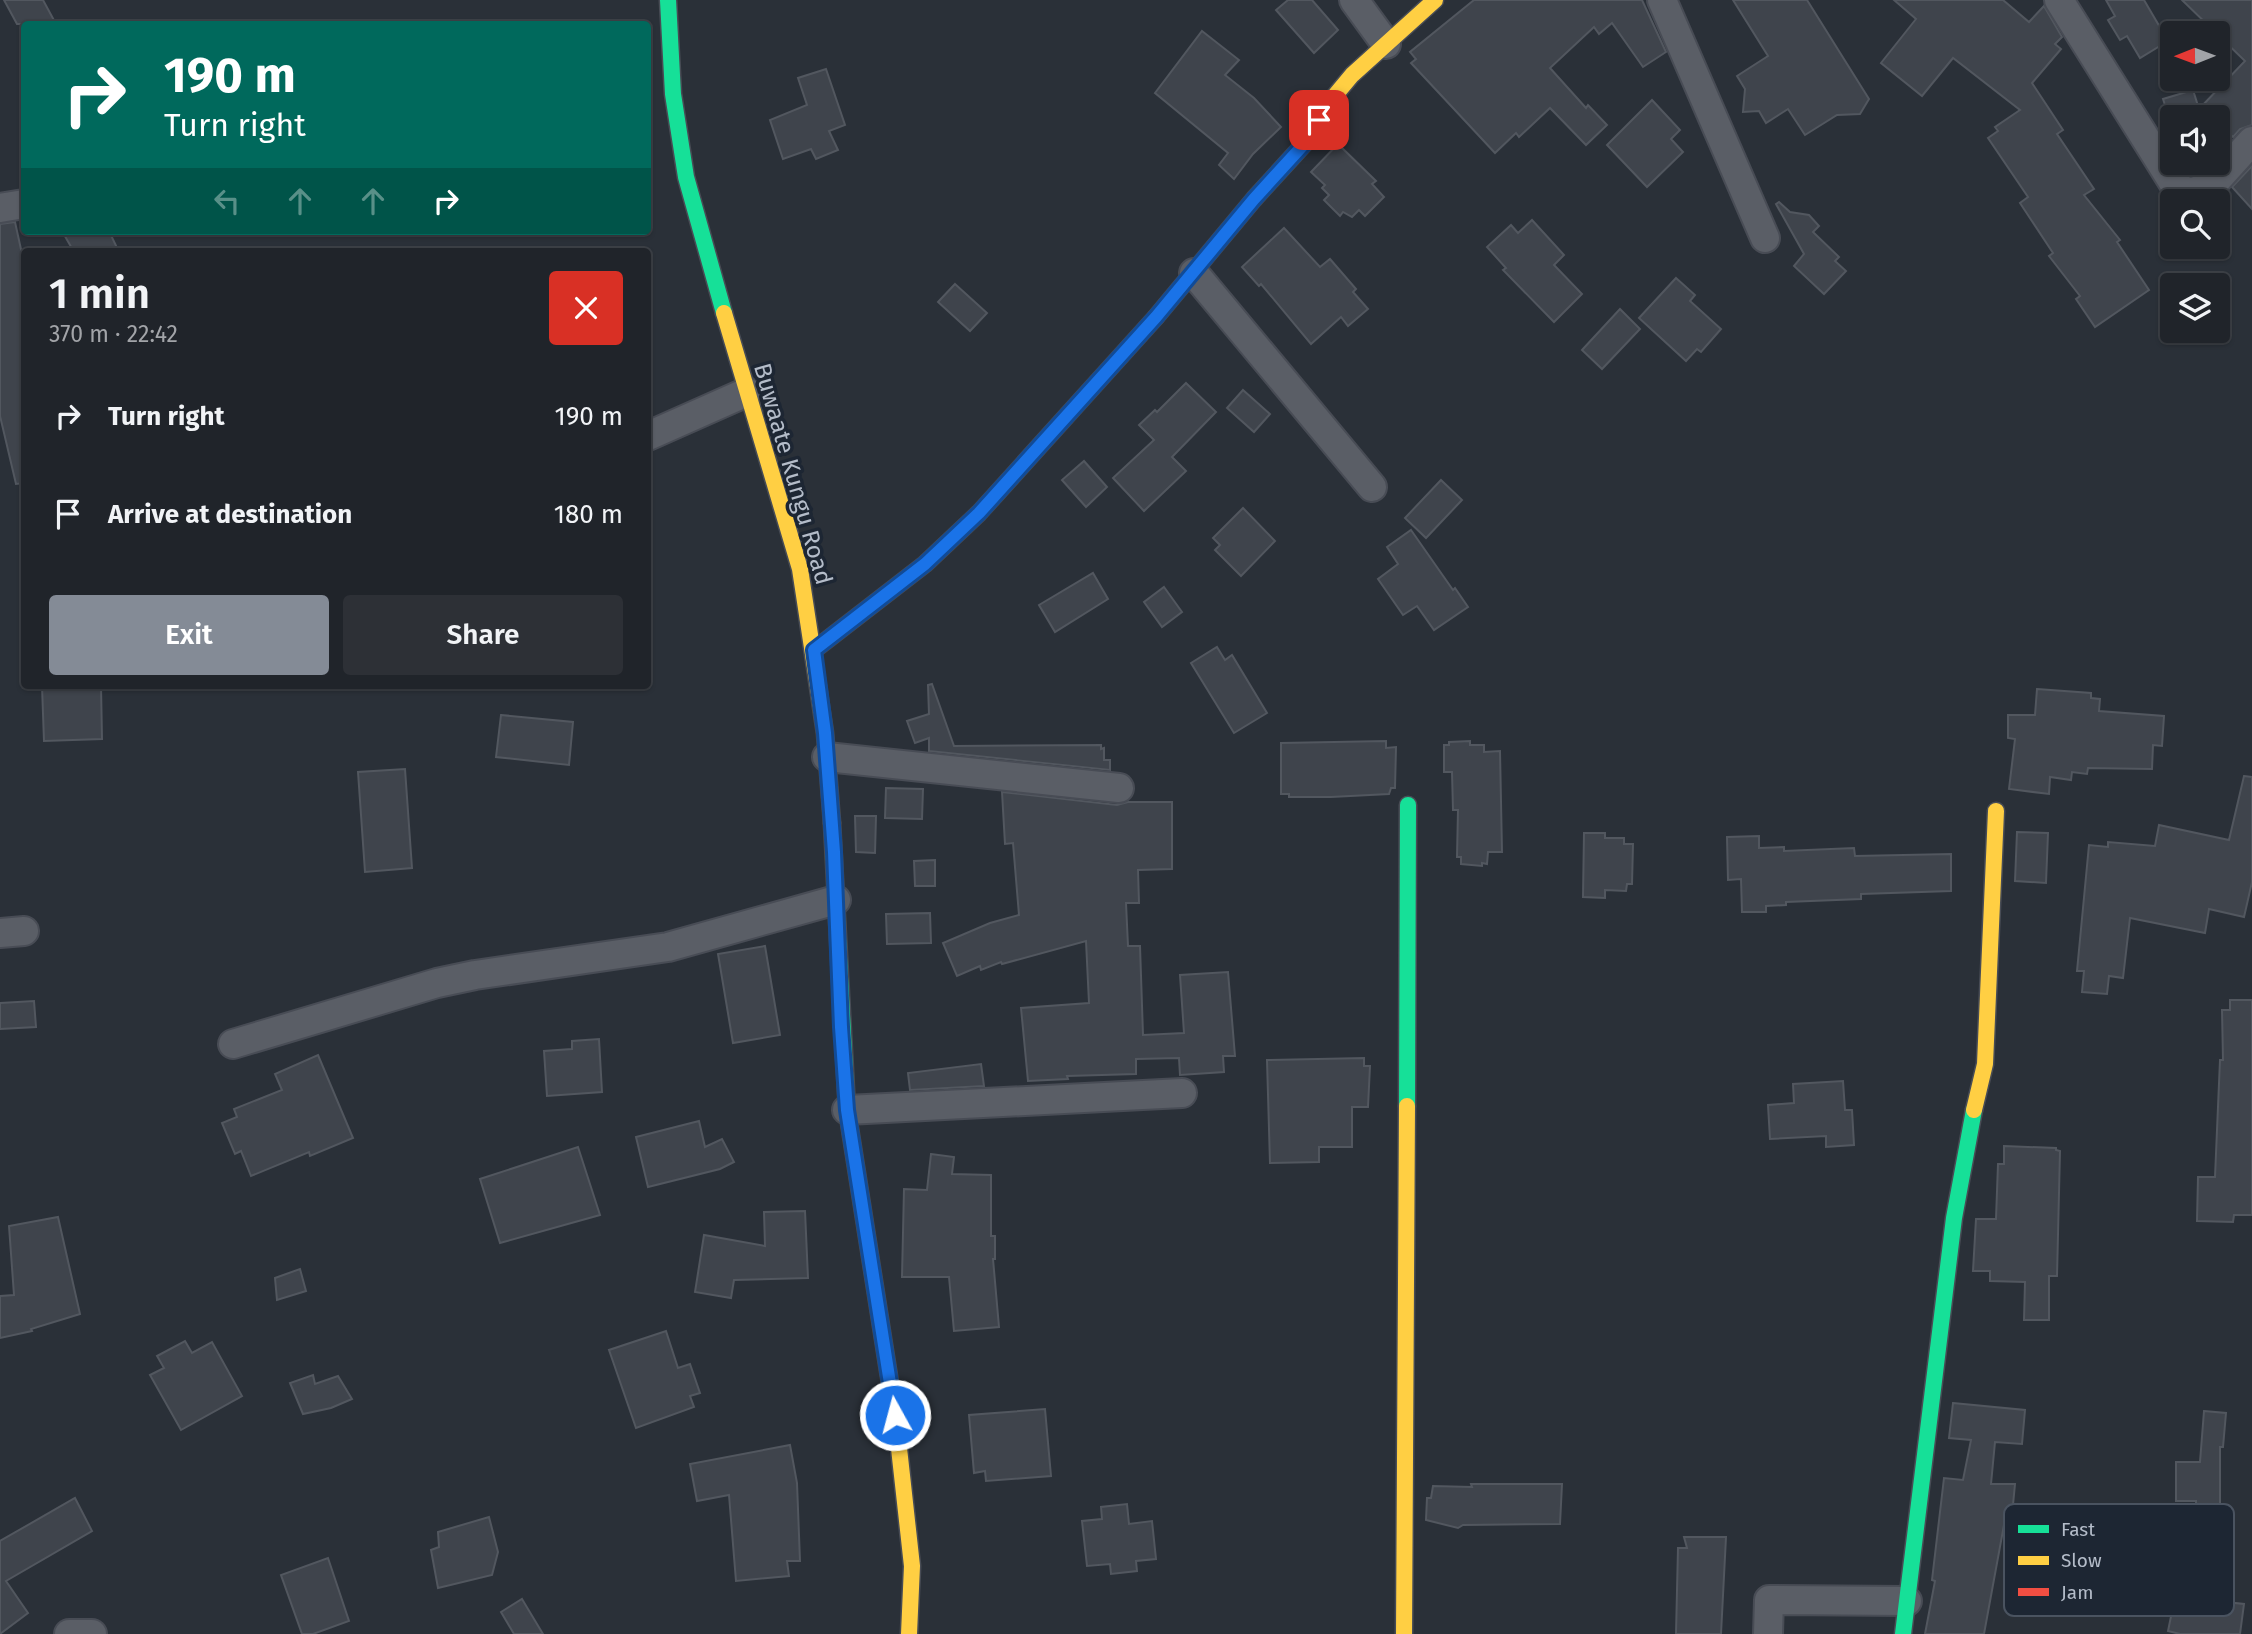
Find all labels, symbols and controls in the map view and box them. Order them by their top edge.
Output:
north arrow [2160,21,2230,91]
map controls [2160,21,2230,343]
text: 190 m [164,46,296,105]
icon: right [49,49,140,140]
pin [1289,90,1349,150]
icon: arrive [1300,101,1338,139]
button: sound [2160,105,2230,175]
text: Turn right [164,106,306,144]
icon: left [208,182,246,220]
icon: ahead [281,182,319,220]
icon: ahead [354,182,392,220]
icon: right [427,182,465,220]
button: search [2160,189,2230,259]
text: 1 min [49,269,150,319]
button: close [549,271,623,345]
button: layers [2160,273,2230,343]
text: 370 m · 22:42 [49,320,178,348]
street label: Buwaate Kungu Road [748,360,838,588]
icon: right [49,397,87,435]
text: Turn right [108,401,225,432]
text: 190 m [554,401,623,432]
icon: arrive [49,495,87,533]
text: Arrive at destination [108,499,352,530]
text: 180 m [554,499,623,530]
button: Exit [49,595,329,675]
button: Share [343,595,623,675]
position arrow [858,1378,932,1452]
legend [2004,1504,2234,1616]
text: Fast [2061,1518,2095,1541]
text: Slow [2061,1549,2102,1572]
text: Jam [2061,1581,2093,1604]

